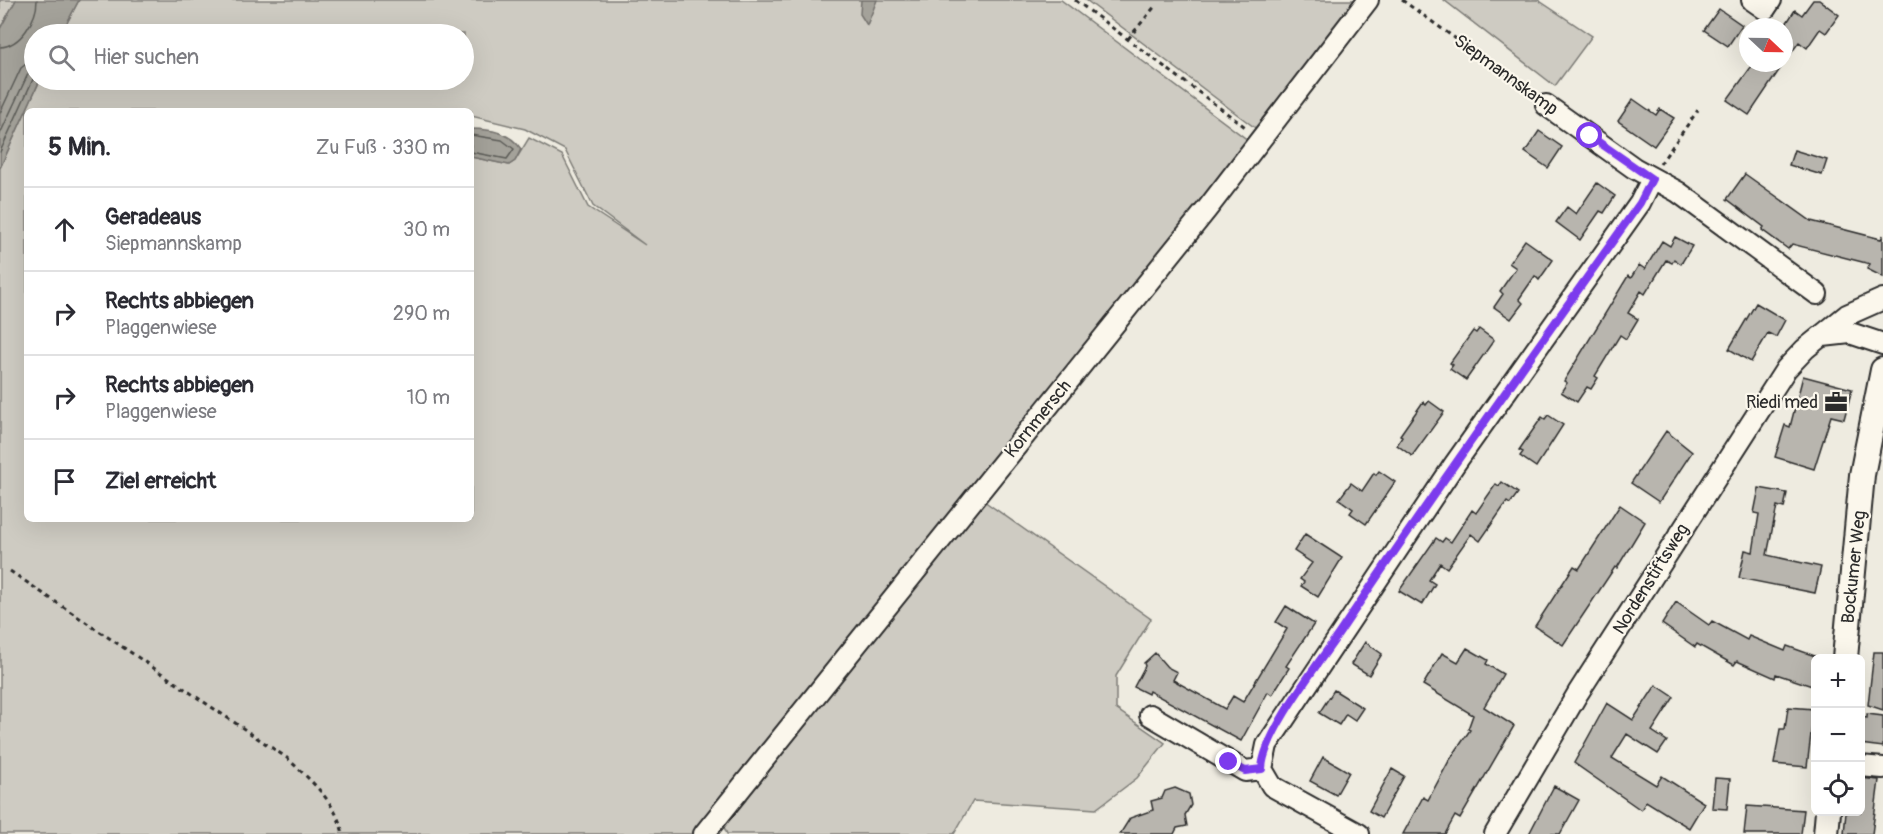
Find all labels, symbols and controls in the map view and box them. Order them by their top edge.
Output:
north arrow [1739,18,1793,72]
search box [24,24,474,90]
street label: Siepmannskamp [1449,29,1563,121]
icon: search [45,41,78,74]
text: Hier suchen [93,43,199,71]
route start [1576,122,1602,148]
text: 5 Min. [48,131,111,163]
text: Zu Fuß · 330 m [316,135,450,160]
text: Geradeaus [105,203,201,231]
icon: ahead [48,213,81,246]
text: 30 m [403,217,450,242]
text: Siepmannskamp [105,231,242,256]
text: Rechts abbiegen [105,287,254,315]
icon: right [48,297,81,330]
text: 290 m [393,301,450,326]
text: Plaggenwiese [105,315,217,340]
text: Rechts abbiegen [105,371,254,399]
street label: Kornmersch [999,375,1077,463]
icon: right [48,381,81,414]
text: 10 m [406,385,450,410]
office icon: Riedi med [1823,389,1849,415]
place label: Riedi med [1746,391,1818,414]
text: Plaggenwiese [105,399,217,424]
icon: arrive [48,465,81,498]
text: Ziel erreicht [105,467,216,495]
street label: Bockumer Weg [1837,509,1871,625]
street label: Nordenstiftsweg [1608,519,1694,639]
map controls [1811,654,1865,816]
button: + [1811,654,1865,708]
button: − [1811,708,1865,762]
route end [1215,748,1241,774]
button: locate [1811,762,1865,816]

